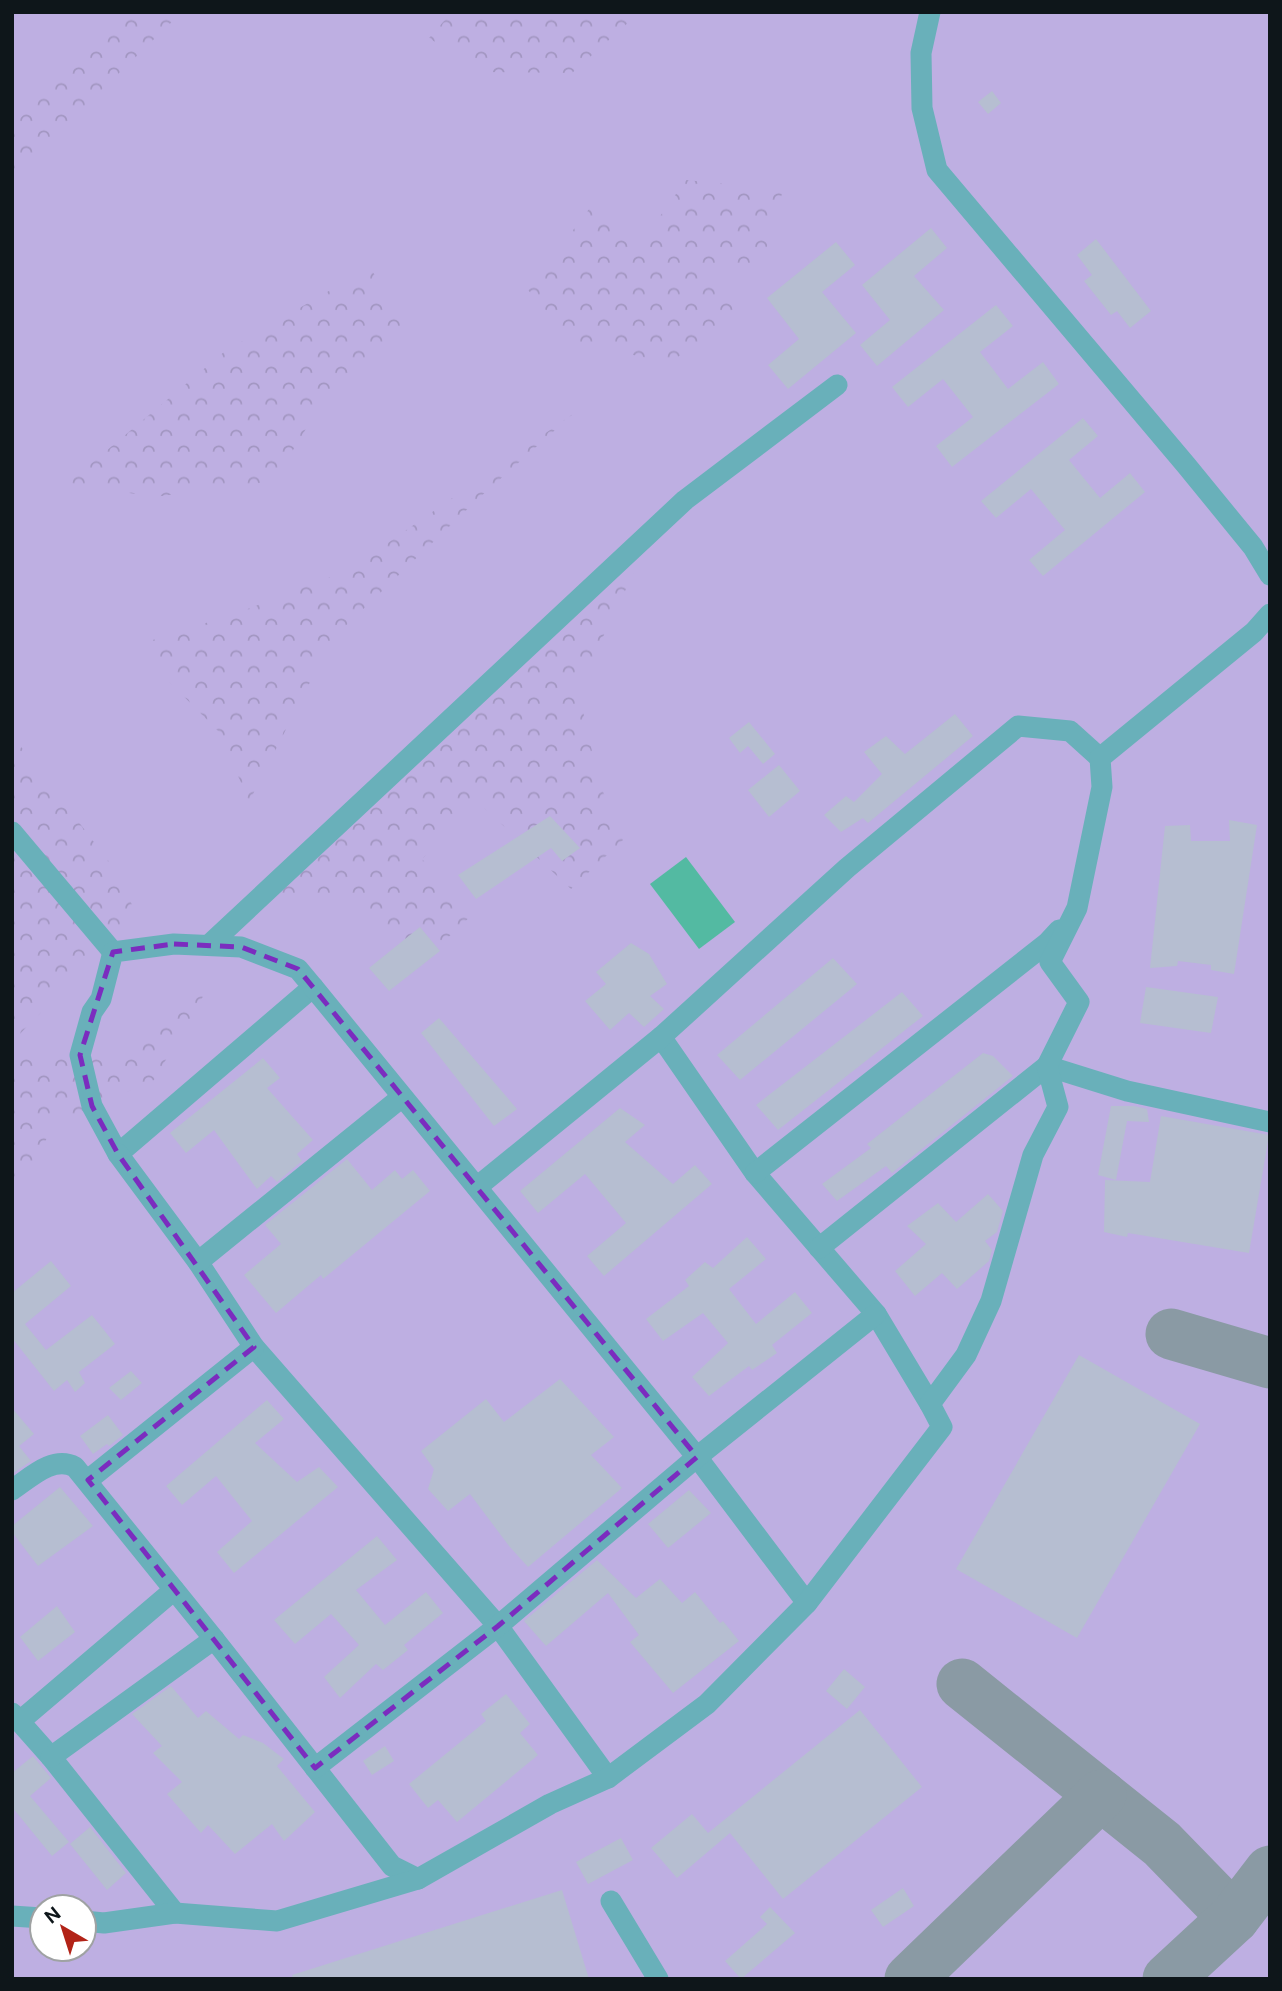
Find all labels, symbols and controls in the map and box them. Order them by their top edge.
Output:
north arrow [28,1893,98,1963]
text: N [39,1901,66,1929]

